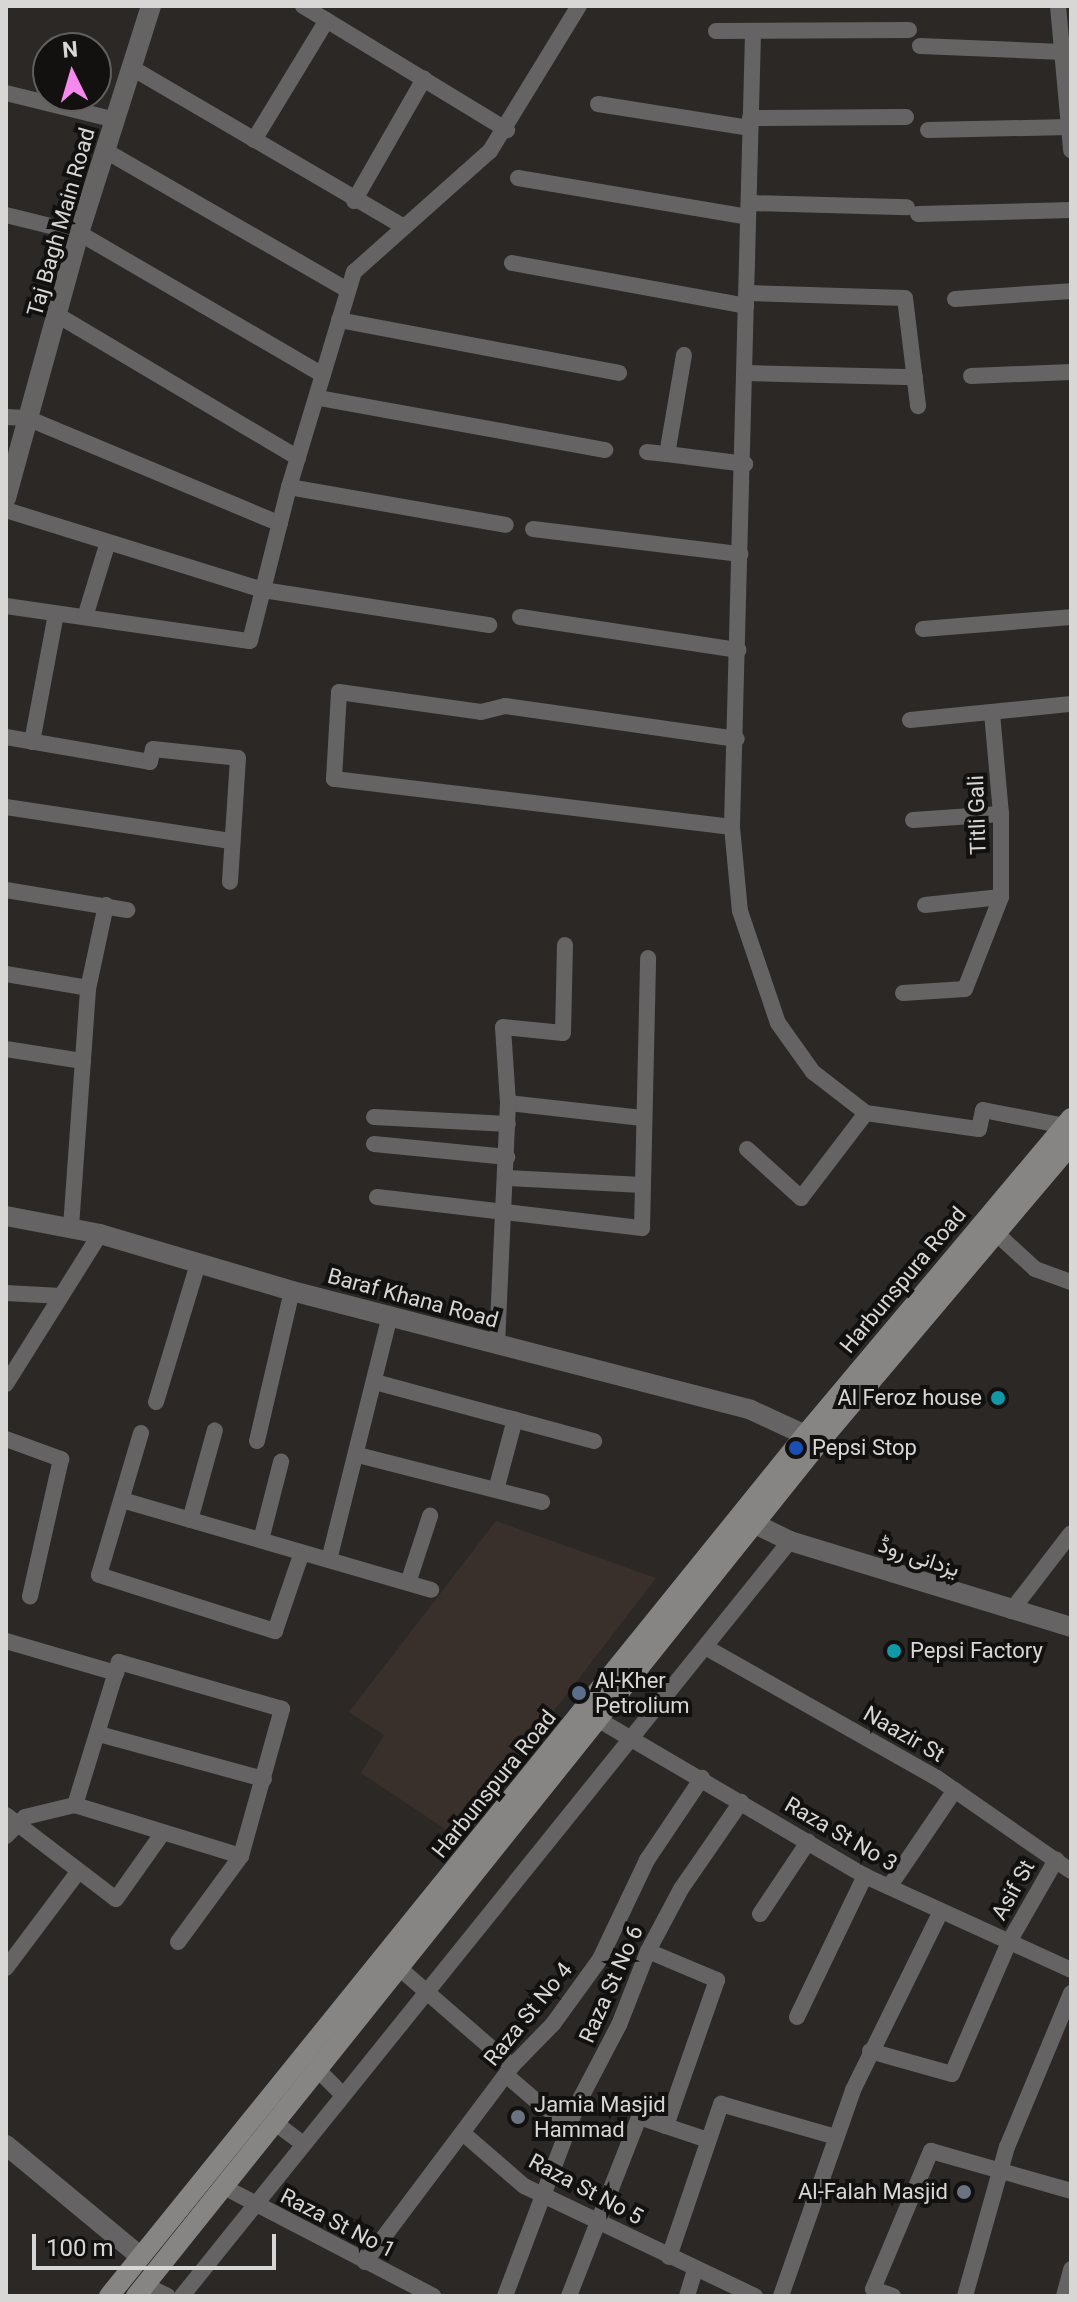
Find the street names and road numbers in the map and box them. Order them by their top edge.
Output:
street label: Taj Bagh Main Road [21,125,101,319]
street label: Titli Gali [962,775,992,855]
street label: Harbunspura Road [834,1202,972,1358]
street label: Baraf Khana Road [325,1263,501,1333]
street label: یزدانی روڈ [875,1532,963,1582]
street label: Naazir St [859,1700,949,1768]
street label: Harbunspura Road [426,1705,562,1863]
street label: Raza St No 3 [780,1791,902,1877]
street label: Asif St [986,1855,1040,1925]
street label: Raza St No 6 [573,1921,649,2047]
street label: Raza St No 4 [478,1957,578,2071]
street label: Raza St No 5 [524,2148,648,2230]
street label: Raza St No 1 [276,2183,400,2263]

